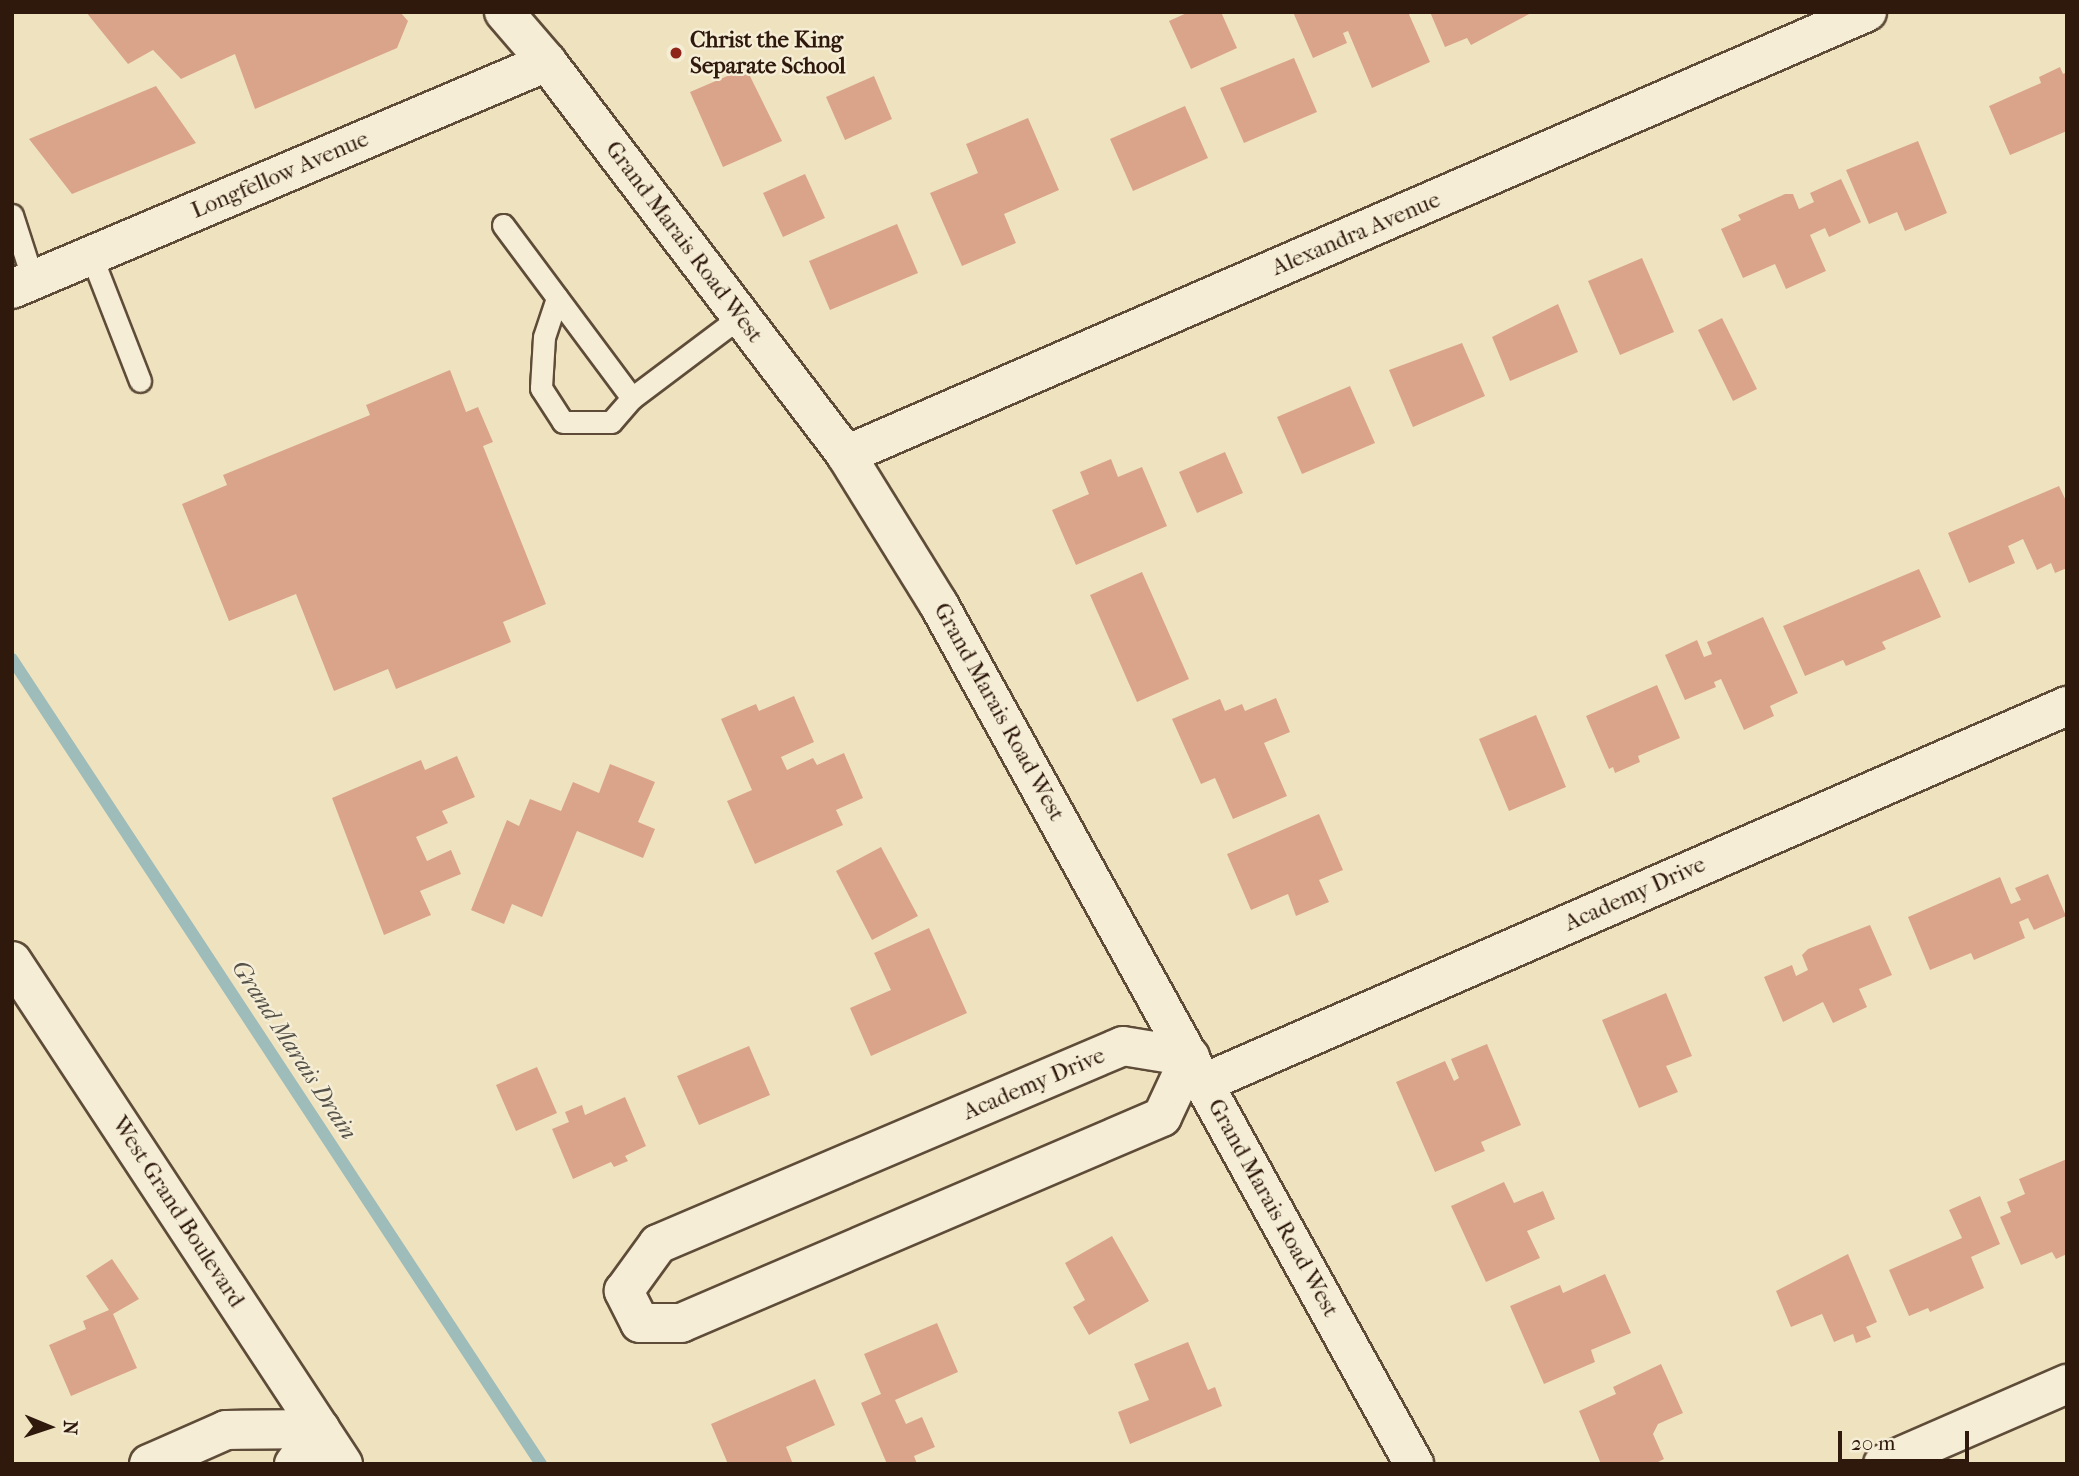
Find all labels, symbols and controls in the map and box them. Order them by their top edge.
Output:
place label: Christ the King Separate School [690,26,846,80]
marker: Christ the King Separate School [668,45,684,61]
street label: Longfellow Avenue [187,125,373,225]
street label: Grand Marais Road West [599,136,769,348]
street label: Alexandra Avenue [1268,186,1444,282]
street label: Grand Marais Road West [928,598,1070,826]
street label: Academy Drive [1560,851,1710,937]
water label: Grand Marais Drain [225,955,363,1145]
street label: Academy Drive [959,1042,1109,1126]
street label: Grand Marais Road West [1202,1094,1344,1322]
street label: West Grand Boulevard [106,1111,250,1313]
north arrow [14,1392,84,1462]
scale bar [1841,1416,1972,1460]
text: N [59,1420,81,1435]
text: 20 m [1851,1431,1895,1455]

